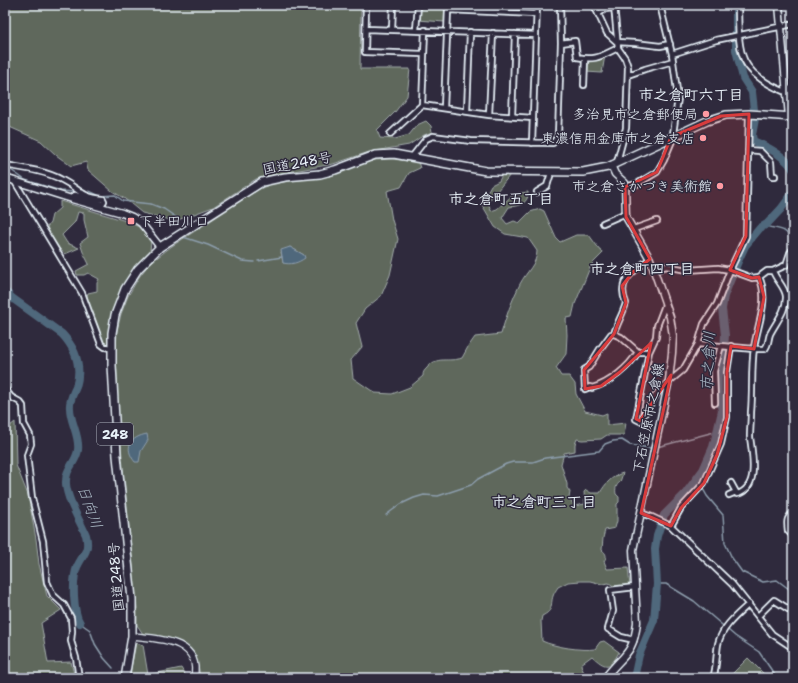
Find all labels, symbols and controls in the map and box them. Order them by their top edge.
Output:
district label: 市之倉町六丁目 [638,85,744,105]
place label: 多治見市之倉郵便局 [572,105,698,123]
marker: 多治見市之倉郵便局 [701,109,711,119]
place label: 東濃信用金庫市之倉支店 [541,129,695,147]
marker: 東濃信用金庫市之倉支店 [698,133,708,143]
street label: 国道248号 [261,147,333,179]
place label: 市之倉さかづき美術館 [572,177,712,195]
marker: 市之倉さかづき美術館 [715,181,725,191]
district label: 市之倉町五丁目 [448,189,554,209]
place label: 下半田川口 [139,212,209,230]
marker: 下半田川口 [126,216,136,226]
district label: 市之倉町四丁目 [589,259,695,279]
water label: 市之倉川 [696,331,720,391]
street label: 下石笠原市之倉線 [628,361,668,475]
road number: 248 [97,423,133,445]
water label: 日向川 [73,482,107,532]
district label: 市之倉町三丁目 [491,492,597,512]
street label: 国道248号 [104,541,128,613]

